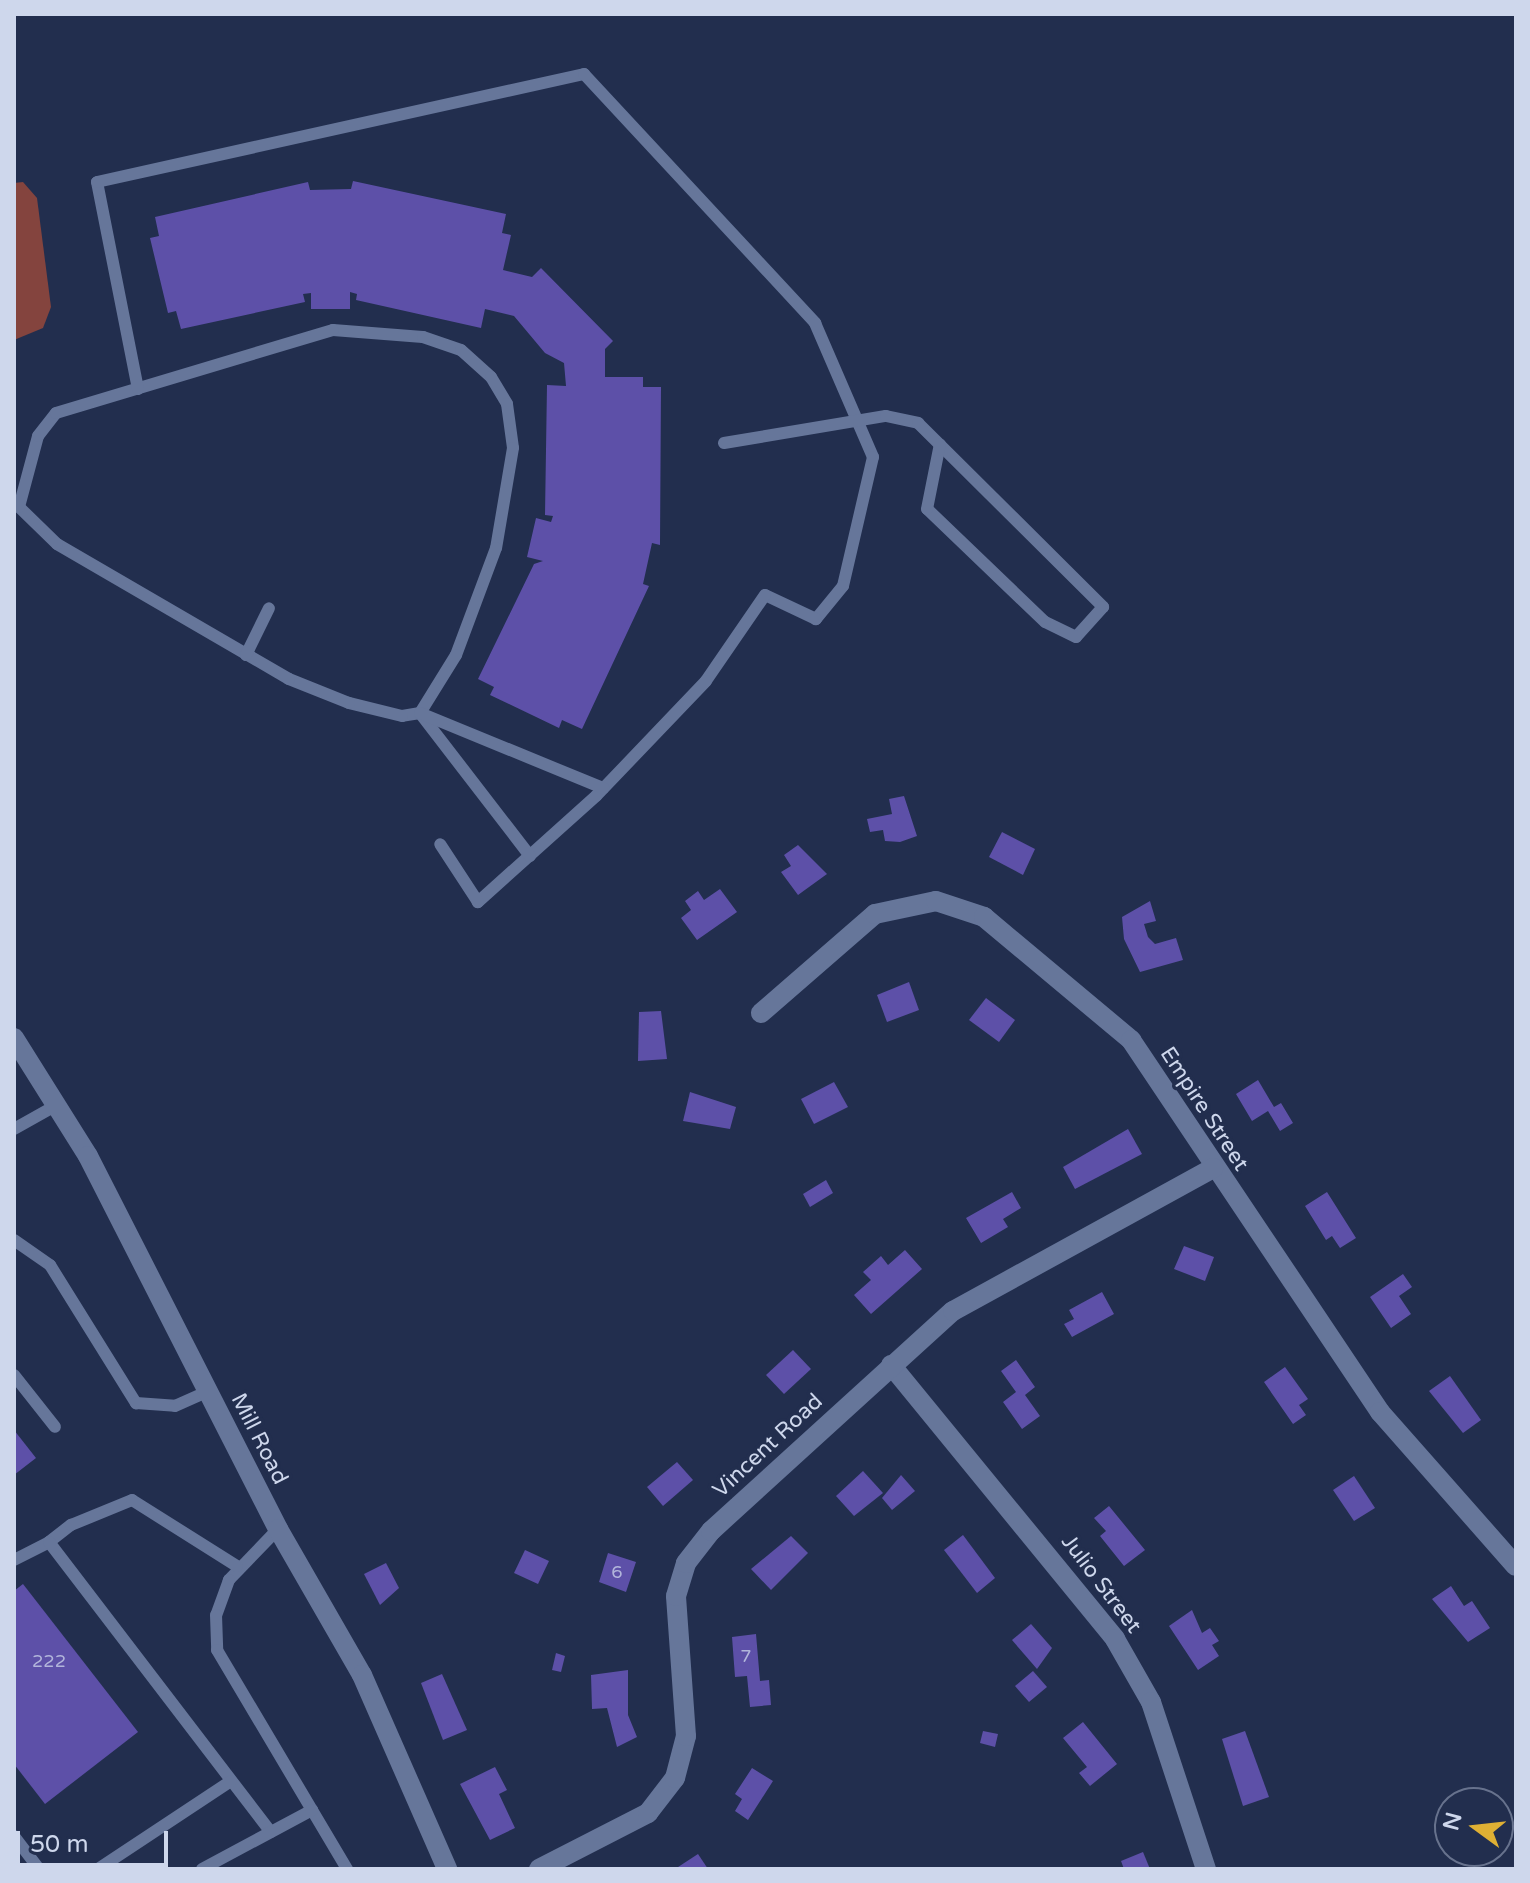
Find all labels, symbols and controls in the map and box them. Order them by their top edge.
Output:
street label: Empire Street [1154,1042,1254,1176]
street label: Vincent Road [708,1388,828,1504]
street label: Mill Road [225,1389,293,1489]
street label: Julio Street [1055,1530,1147,1638]
house number: 6 [611,1561,623,1583]
house number: 7 [740,1645,752,1667]
house number: 222 [32,1650,66,1672]
north arrow [1434,1787,1514,1867]
text: N [1438,1809,1468,1833]
scale bar [20,1815,172,1865]
text: 50 m [30,1830,88,1859]

